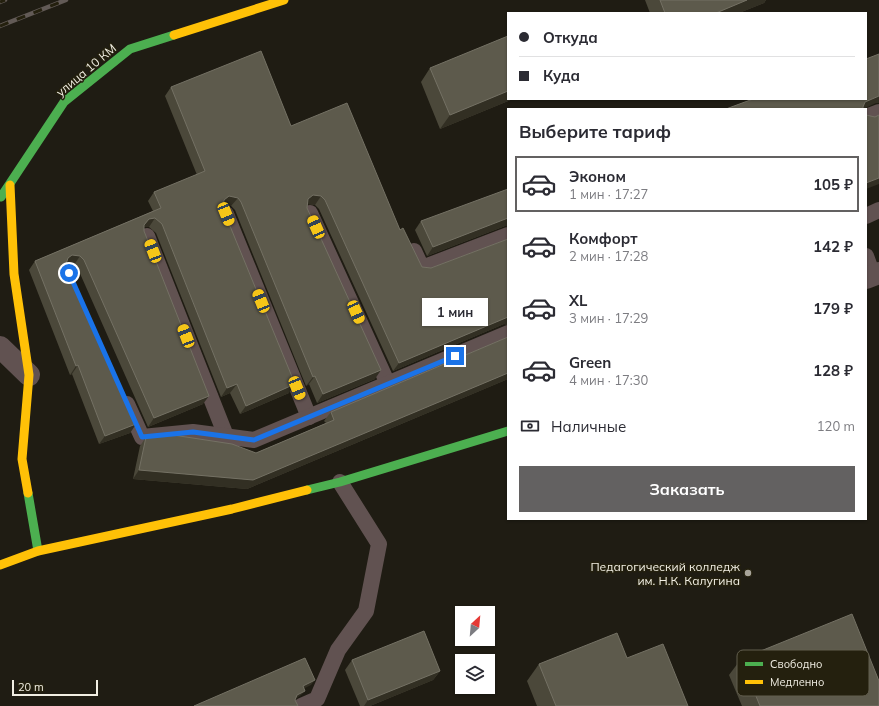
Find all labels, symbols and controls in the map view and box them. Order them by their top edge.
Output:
text: Откуда [543,28,598,47]
street label: улица 10 КМ [53,41,119,99]
text: Куда [543,66,580,85]
text: Выберите тариф [519,120,671,143]
icon: car [521,166,557,202]
text: Эконом [569,167,626,186]
text: 105 ₽ [813,175,853,194]
text: 1 мин · 17:27 [569,186,648,202]
car [216,201,236,227]
car [306,214,326,240]
icon: car [521,228,557,264]
text: Комфорт [569,229,638,248]
text: 142 ₽ [813,237,853,256]
car [143,238,163,264]
text: 2 мин · 17:28 [569,248,648,264]
route start [60,264,78,282]
car [251,288,271,314]
icon: car [521,290,557,326]
text: XL [569,291,587,310]
callout: 1 мин [422,298,488,326]
car [346,299,366,325]
text: 179 ₽ [813,299,853,318]
text: 1 мин [437,304,473,320]
text: 3 мин · 17:29 [569,310,648,326]
car [176,323,196,349]
route end [446,347,464,365]
icon: car [521,352,557,388]
text: Green [569,353,611,372]
text: 128 ₽ [813,361,853,380]
text: 4 мин · 17:30 [569,372,648,388]
car [287,375,307,401]
icon: cash [519,415,541,437]
text: Наличные [551,417,626,436]
text: 120 m [817,418,855,434]
button: Заказать [519,466,855,512]
place label: Педагогический колледж им. Н.К. Калугина [590,559,740,588]
marker: Педагогический колледж им. Н.К. Калугина [743,568,753,578]
north arrow [455,606,495,646]
map controls [455,606,495,694]
legend [737,650,869,696]
button: layers [455,654,495,694]
text: Свободно [770,657,823,671]
text: Медленно [770,675,824,689]
scale bar [12,678,98,697]
text: 20 m [18,680,44,694]

